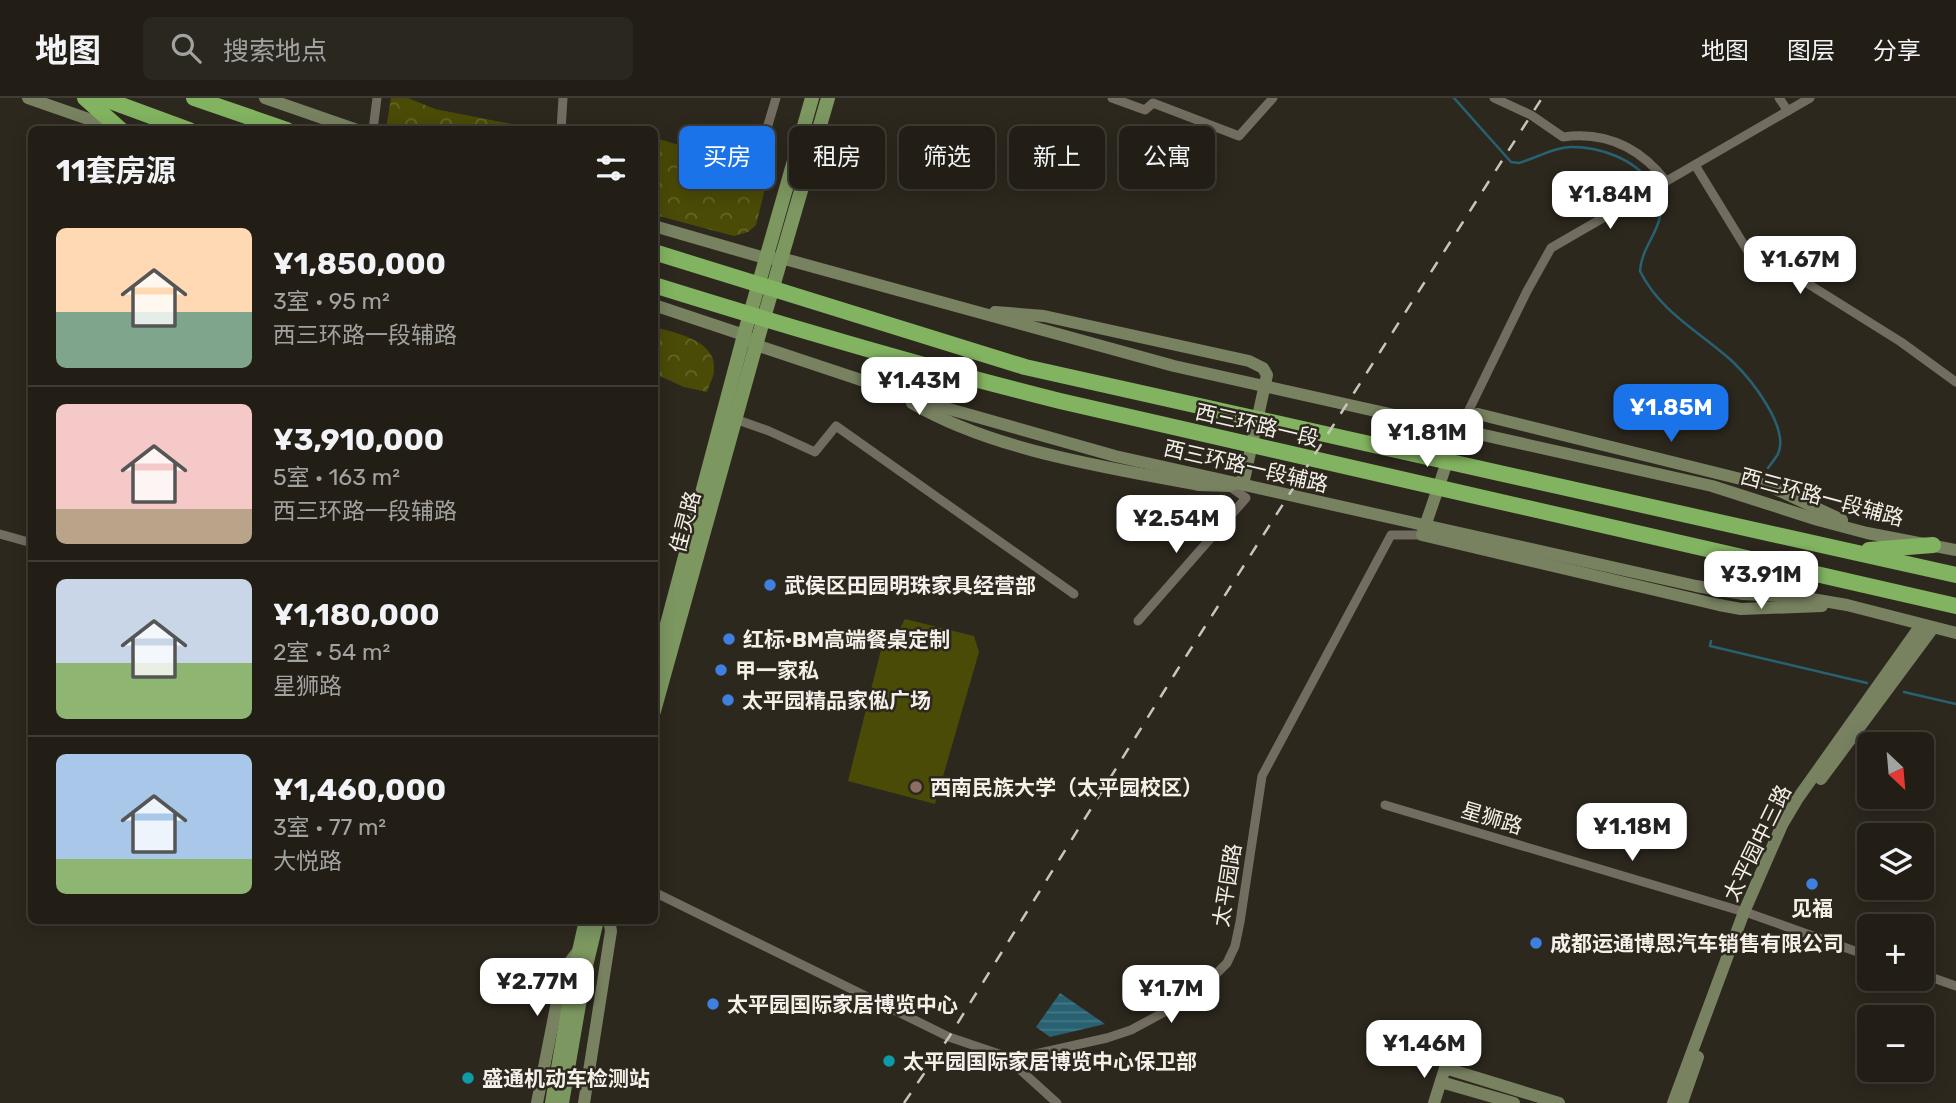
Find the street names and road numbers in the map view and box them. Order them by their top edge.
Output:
street label: 西三环路一段 [1193,399,1321,451]
street label: 西三环路一段辅路 [1161,435,1331,497]
street label: 西三环路一段辅路 [1738,463,1906,531]
street label: 佳灵路 [665,488,705,556]
street label: 太平园中三路 [1718,781,1796,905]
street label: 星狮路 [1458,797,1526,839]
street label: 太平园路 [1208,842,1246,928]

